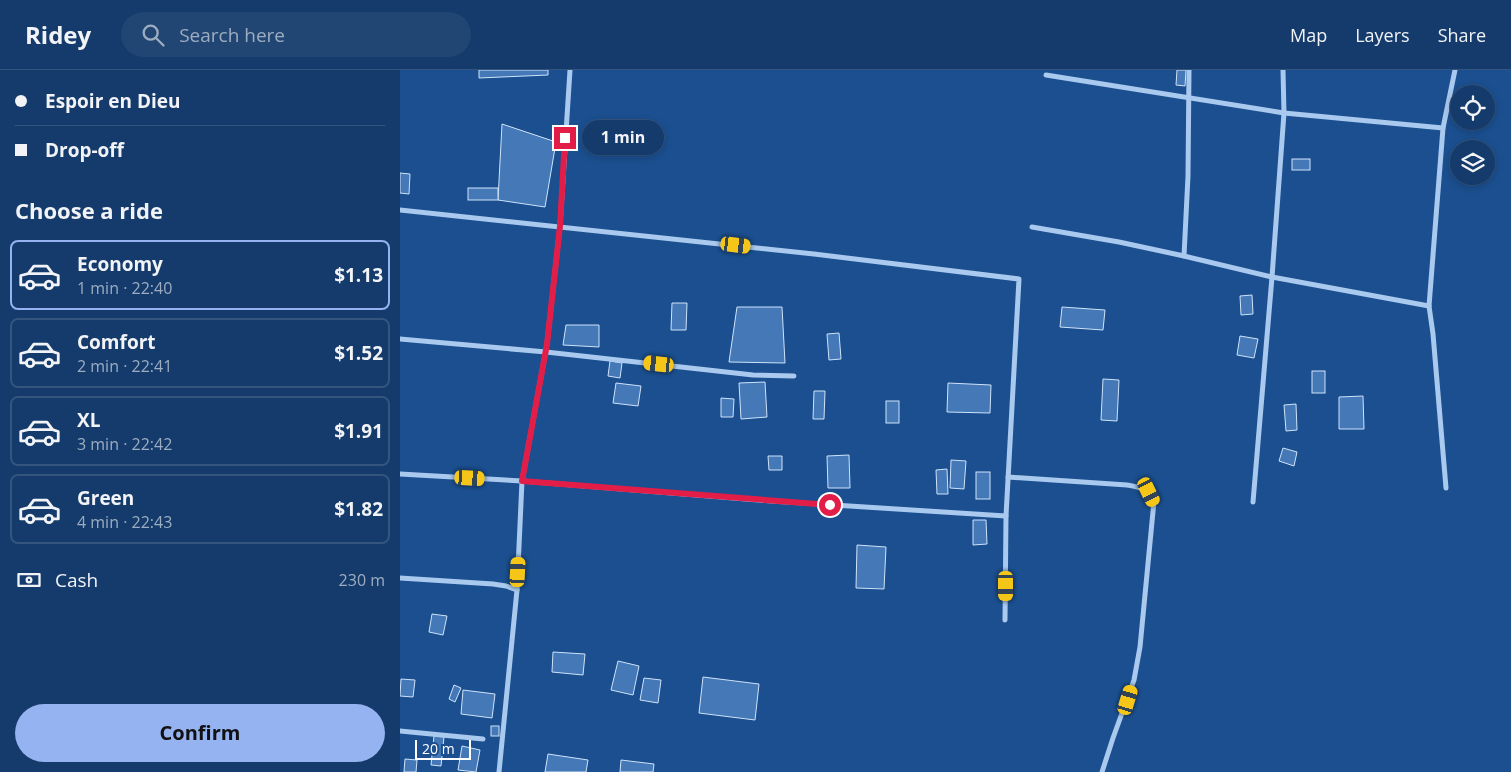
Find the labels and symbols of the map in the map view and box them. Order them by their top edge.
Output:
callout: 1 min [582,120,665,156]
route end [554,127,576,149]
car [720,236,751,254]
car [643,355,674,373]
car [454,470,485,486]
car [1135,475,1162,509]
route start [819,494,841,516]
car [509,557,526,587]
car [998,571,1013,601]
car [1116,683,1139,717]
scale bar [415,737,471,760]

